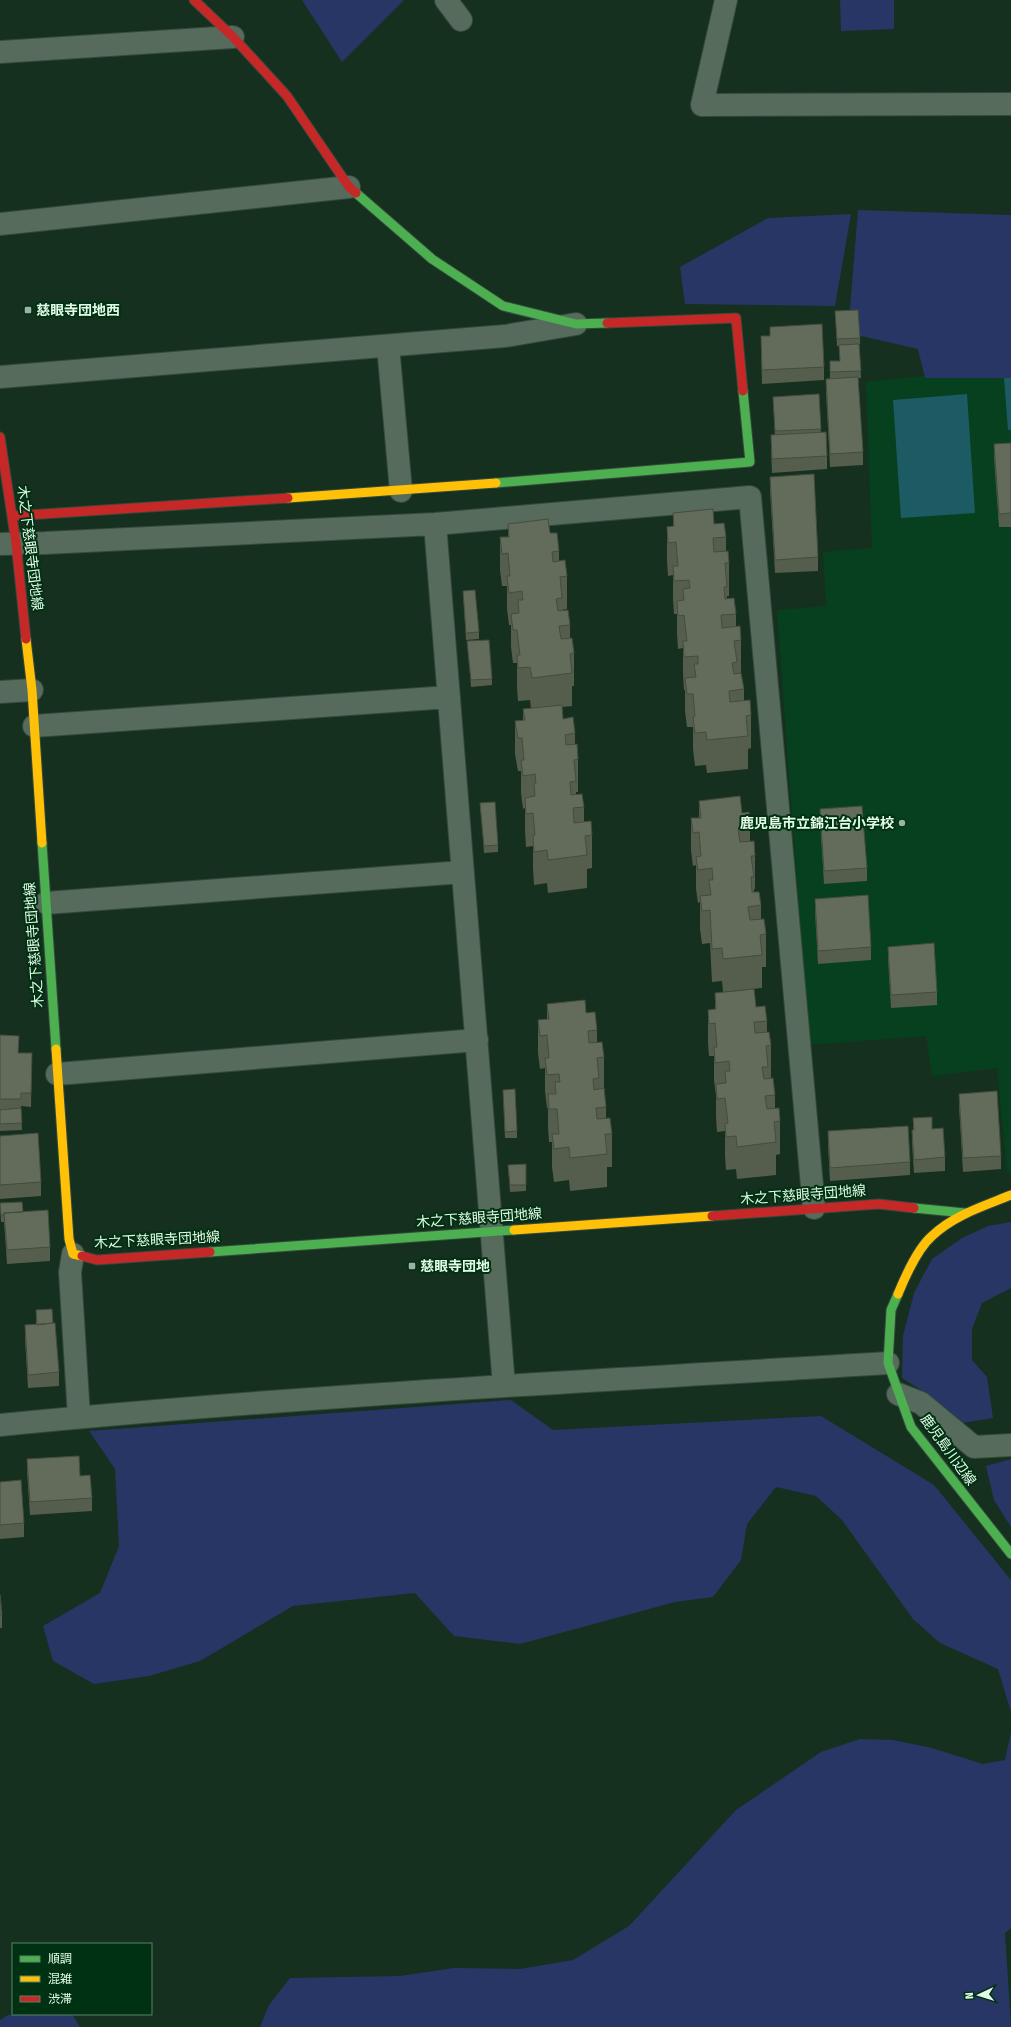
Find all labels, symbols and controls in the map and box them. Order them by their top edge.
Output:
place label: 慈眼寺団地西 [36,302,120,319]
marker: 慈眼寺団地西 [23,305,33,315]
street label: 木之下慈眼寺団地線 [14,484,46,612]
place label: 鹿児島市立錦江台小学校 [740,815,894,832]
marker: 鹿児島市立錦江台小学校 [897,818,907,828]
street label: 木之下慈眼寺団地線 [21,882,47,1008]
street label: 木之下慈眼寺団地線 [740,1182,866,1208]
street label: 木之下慈眼寺団地線 [416,1205,542,1231]
street label: 木之下慈眼寺団地線 [94,1228,220,1252]
place label: 慈眼寺団地 [420,1258,490,1275]
marker: 慈眼寺団地 [407,1261,417,1271]
street label: 鹿児島川辺線 [916,1411,980,1489]
legend [12,1943,152,2015]
text: 順調 [48,1952,72,1966]
text: 混雑 [48,1972,72,1986]
north arrow [959,1975,999,2015]
text: 渋滞 [48,1992,72,2006]
text: N [963,1992,976,1999]

